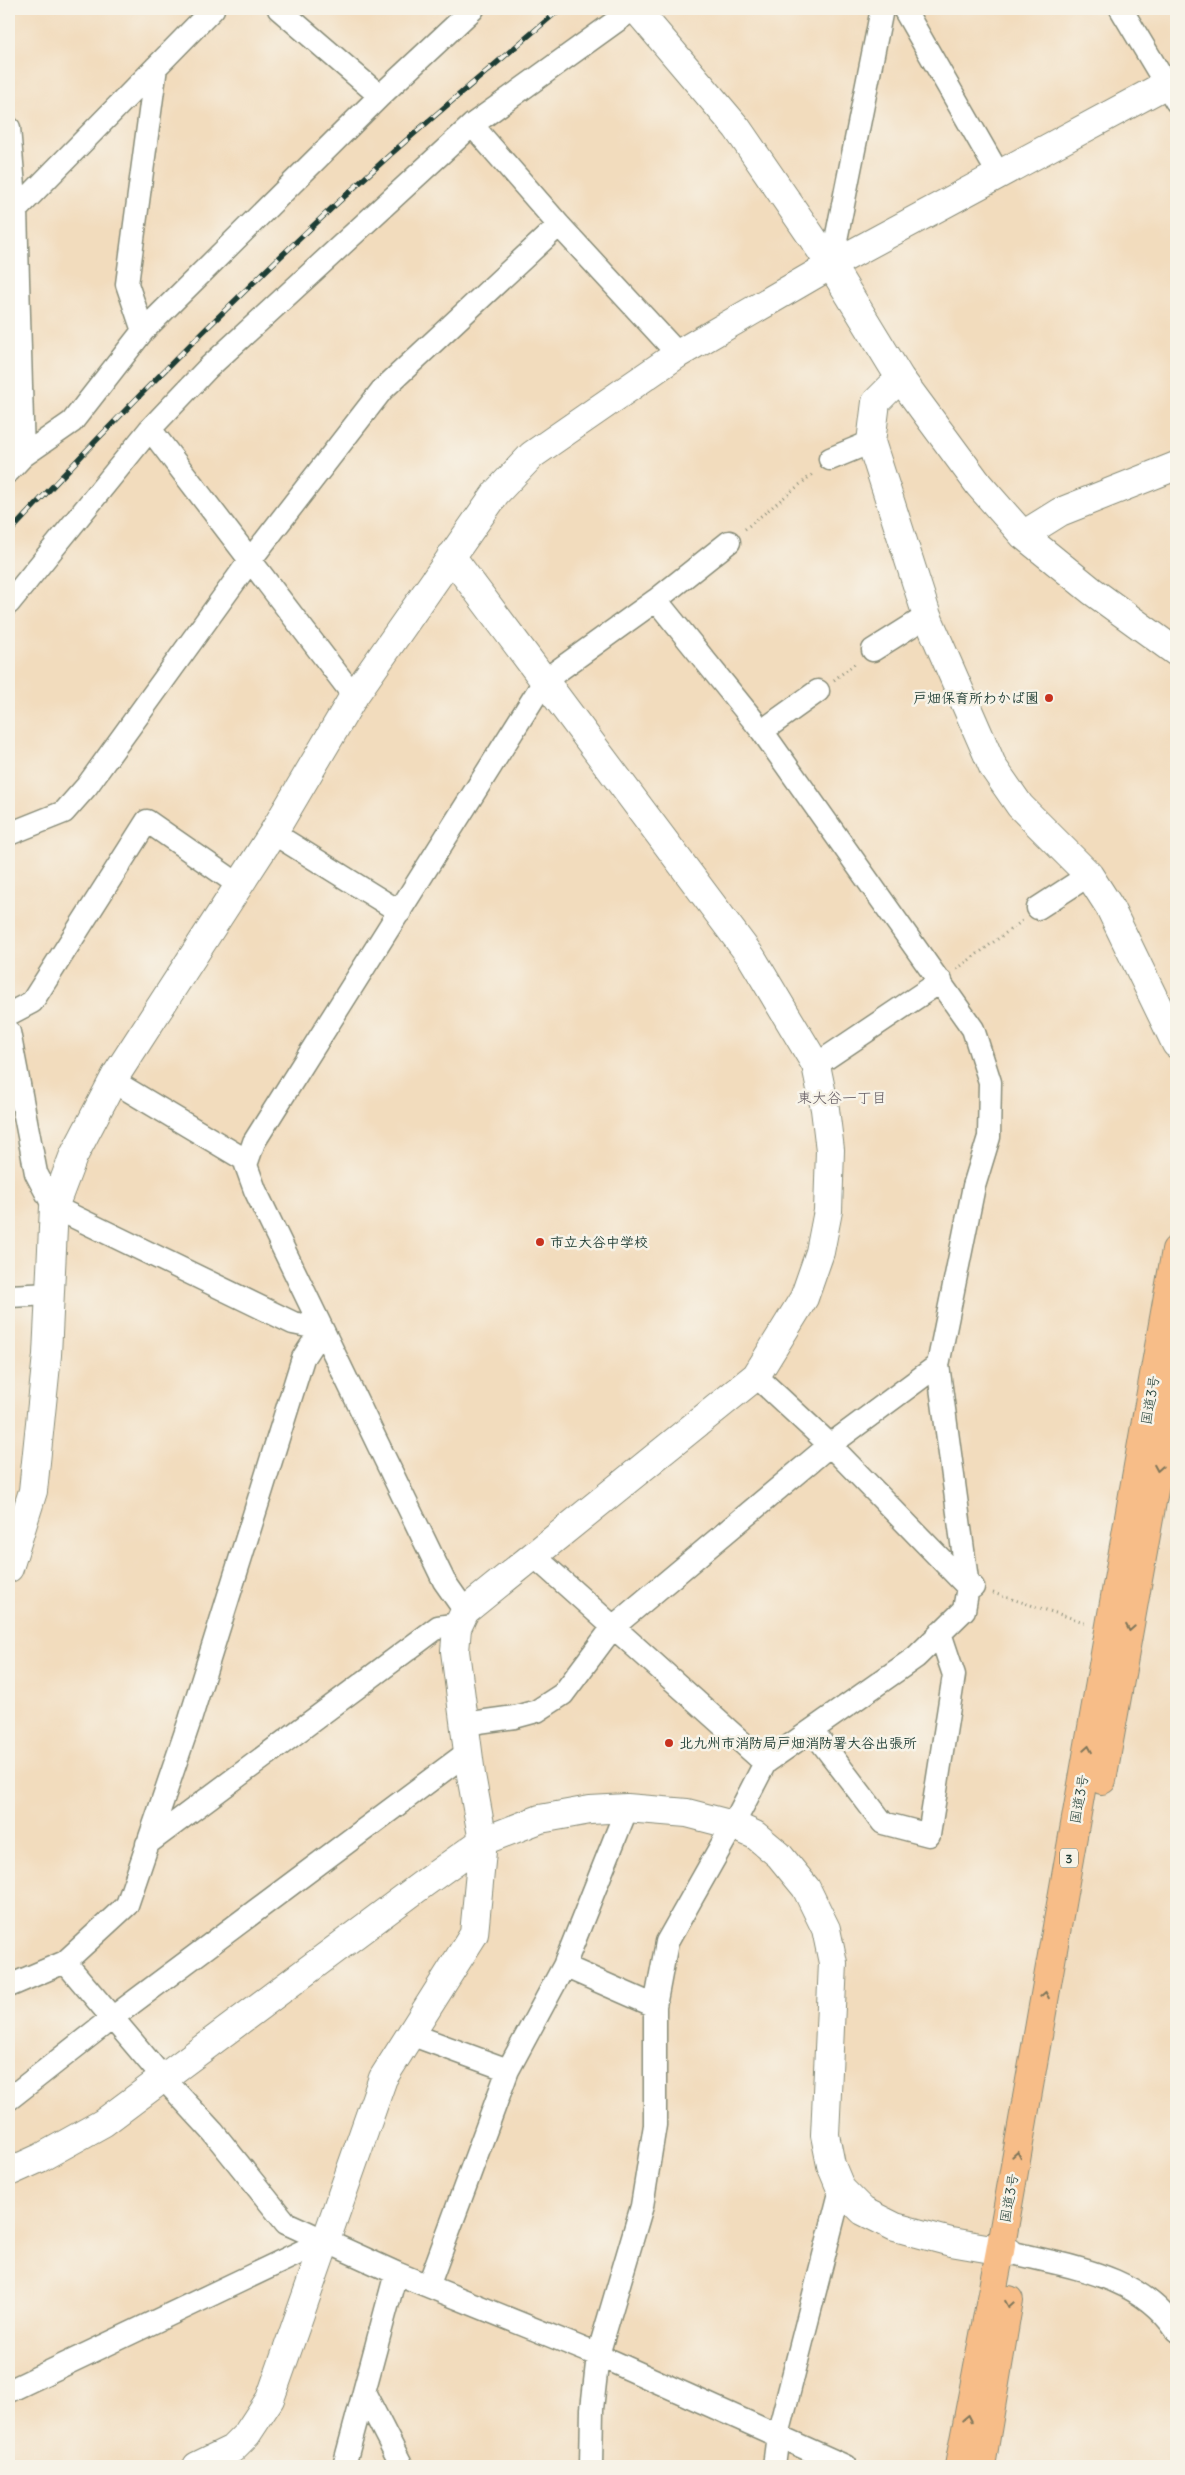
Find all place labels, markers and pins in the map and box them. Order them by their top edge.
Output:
place label: 戸畑保育所わかば園 [913,689,1039,707]
marker: 戸畑保育所わかば園 [1043,692,1055,704]
place label: 市立大谷中学校 [550,1233,648,1251]
marker: 市立大谷中学校 [534,1236,546,1248]
place label: 北九州市消防局戸畑消防署大谷出張所 [679,1734,917,1752]
marker: 北九州市消防局戸畑消防署大谷出張所 [663,1737,675,1749]

